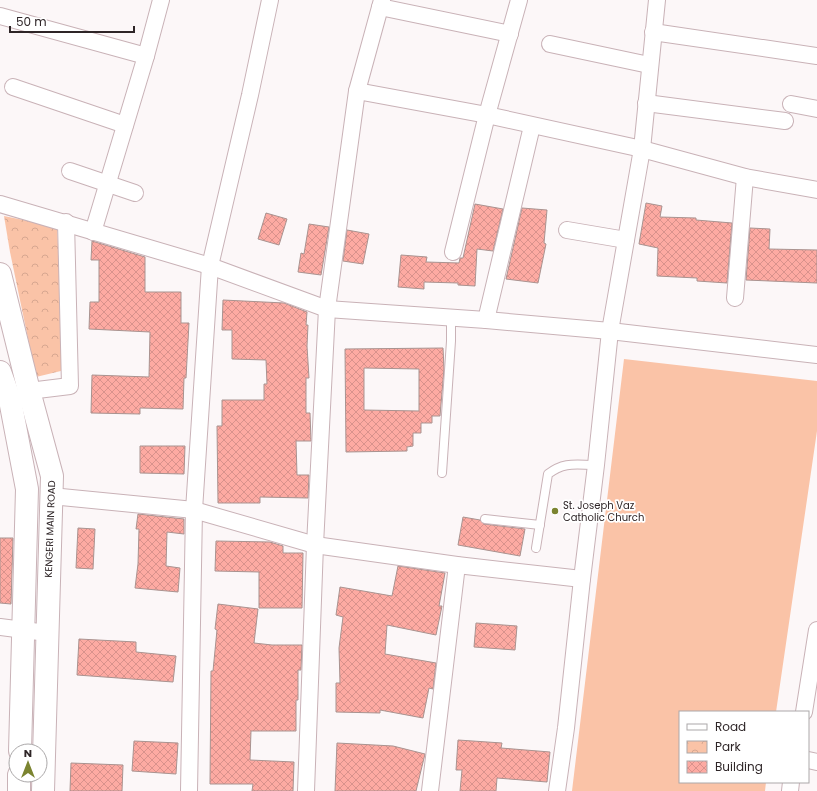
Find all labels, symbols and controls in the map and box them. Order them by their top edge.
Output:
scale bar [10,8,134,34]
text: 50 m [16,13,47,30]
street label: KENGERI MAIN ROAD [41,480,59,578]
place label: St. Joseph Vaz Catholic Church [563,498,644,525]
marker: St. Joseph Vaz Catholic Church [550,506,560,516]
legend [679,711,809,783]
text: Road [715,718,746,735]
text: Park [715,738,742,755]
north arrow [8,743,48,783]
text: N [24,745,32,761]
text: Building [715,758,763,775]

